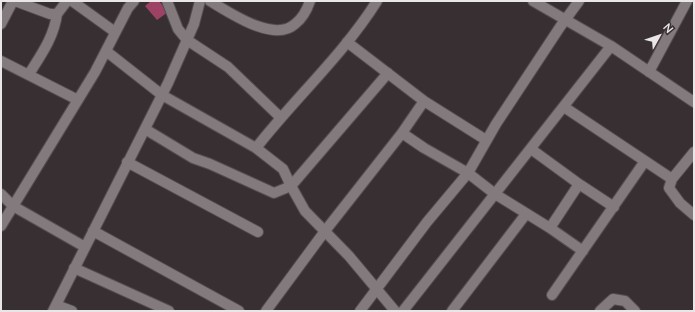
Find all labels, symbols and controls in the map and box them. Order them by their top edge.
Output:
north arrow [639,16,679,56]
text: N [661,21,676,35]

